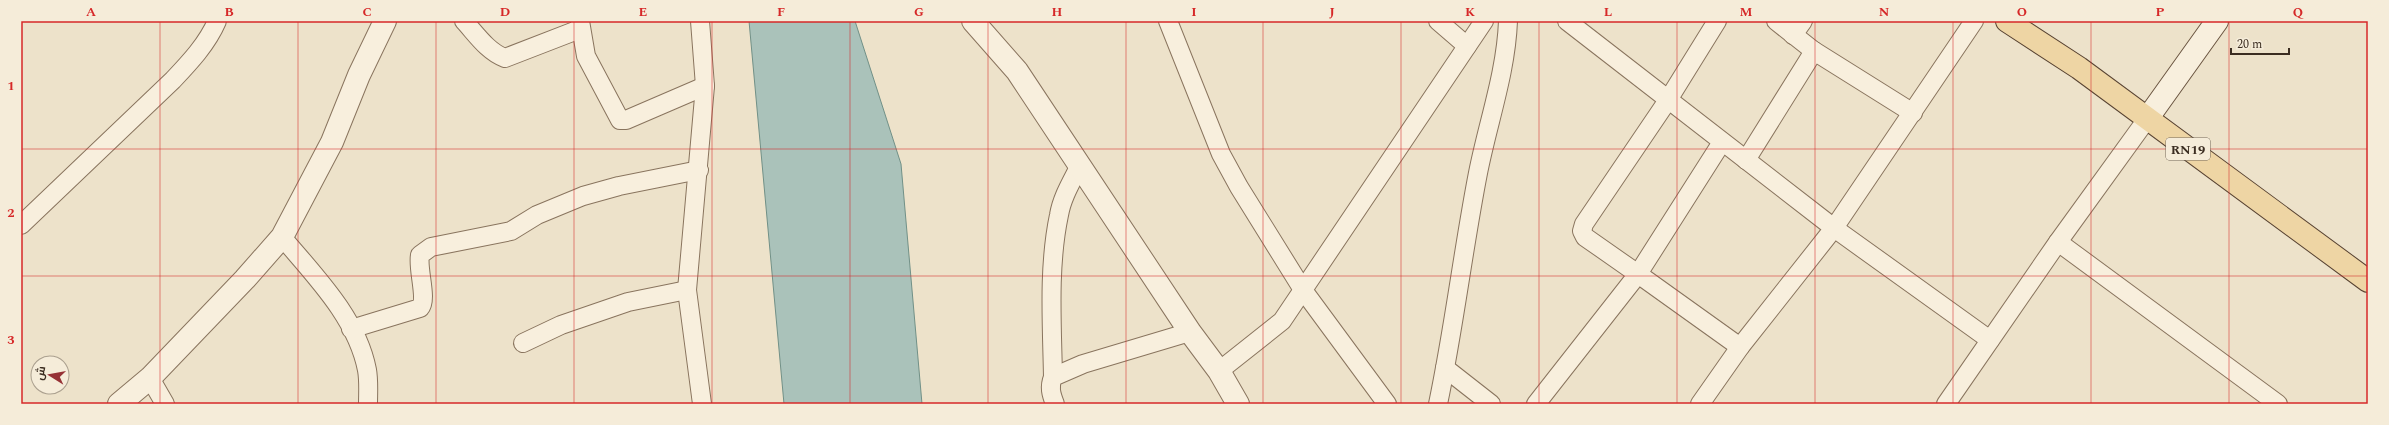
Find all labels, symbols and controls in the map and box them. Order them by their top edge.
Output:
text: A [86,2,96,22]
text: B [224,2,234,22]
text: C [362,2,372,22]
text: D [500,2,510,22]
text: E [639,2,648,22]
text: F [777,2,785,22]
text: G [914,2,924,22]
text: H [1052,2,1063,22]
text: I [1191,2,1197,22]
text: J [1329,2,1335,22]
text: K [1465,2,1475,22]
text: L [1604,2,1612,22]
text: M [1740,2,1753,22]
text: N [1879,2,1890,22]
text: O [2017,2,2027,22]
text: P [2156,2,2165,22]
text: Q [2293,2,2304,22]
scale bar [2231,30,2289,56]
text: 20 m [2237,35,2262,54]
text: 1 [7,76,15,96]
road number: RN19 [2166,138,2210,160]
text: 2 [7,203,15,223]
text: 3 [7,330,15,350]
north arrow [30,355,70,395]
text: ش [31,365,50,382]

